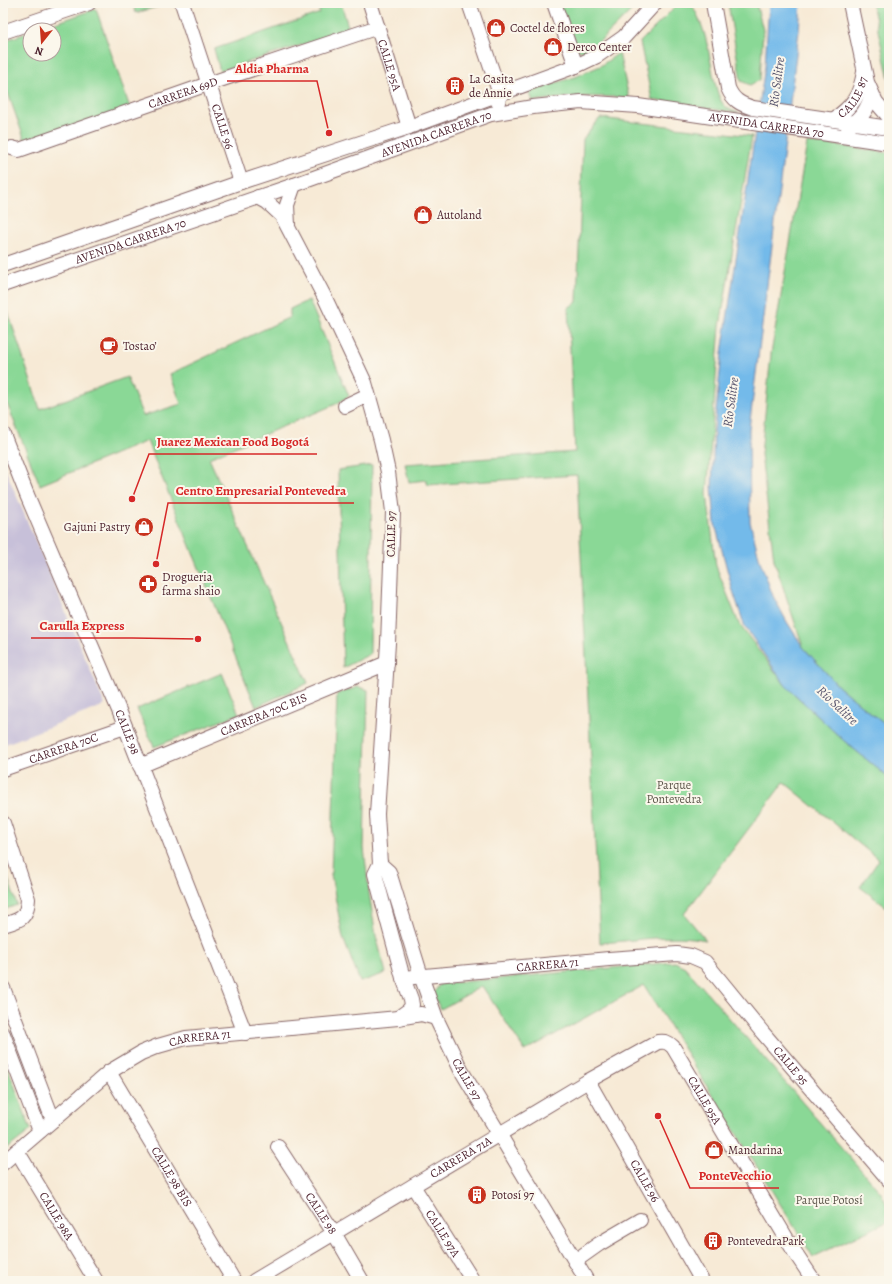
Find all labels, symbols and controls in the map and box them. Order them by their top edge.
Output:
shop icon: Coctel de flores [485,17,507,39]
place label: Coctel de flores [510,20,585,36]
north arrow [22,22,62,62]
shop icon: Derco Center [542,36,564,58]
street label: CALLE 95A [374,37,405,94]
place label: Derco Center [567,39,632,55]
text: N [33,43,45,59]
callout: Aldia Pharma [227,56,317,81]
water label: Río Salitre [765,56,788,108]
text: Aldia Pharma [234,60,310,77]
place label: La Casita de Annie [469,71,514,101]
street label: CARRERA 69D [146,73,220,112]
street label: CALLE 87 [834,74,871,122]
building icon: La Casita de Annie [444,75,466,97]
street label: CALLE 96 [208,102,238,152]
street label: AVENIDA CARRERA 70 [378,106,494,161]
street label: AVENIDA CARRERA 70 [707,108,825,141]
shop icon: Autoland [412,204,434,226]
place label: Autoland [436,207,482,223]
street label: AVENIDA CARRERA 70 [72,215,188,268]
cafe icon: Tostao’ [98,335,120,357]
place label: Tostao’ [123,338,157,354]
water label: Río Salitre [719,376,742,428]
callout: Juarez Mexican Food Bogotá [149,429,317,454]
text: Juarez Mexican Food Bogotá [157,433,310,450]
callout: Centro Empresarial Pontevedra [168,478,354,503]
text: Centro Empresarial Pontevedra [176,482,347,499]
street label: CALLE 97 [383,510,399,557]
shop icon: Gajuni Pastry [133,516,155,538]
place label: Gajuni Pastry [64,519,131,535]
place label: Drogueria farma shaio [162,569,220,599]
pharmacy icon: Drogueria farma shaio [137,573,159,595]
callout: Carulla Express [31,613,132,638]
text: Carulla Express [39,617,125,634]
water label: Río Salitre [814,682,862,729]
street label: CARRERA 70C BIS [218,689,309,740]
street label: CALLE 98 [111,707,143,757]
street label: CARRERA 70C [27,729,100,767]
park label: Parque Pontevedra [647,777,702,807]
street label: CARRERA 71 [516,954,579,976]
street label: CARRERA 71 [167,1026,231,1051]
street label: CALLE 95 [770,1043,812,1088]
street label: CALLE 97 [448,1055,486,1104]
street label: CALLE 95A [684,1073,726,1128]
street label: CARRERA 71A [427,1132,495,1182]
shop icon: Mandarina [703,1139,725,1161]
place label: Mandarina [728,1142,783,1158]
street label: CALLE 98 BIS [147,1144,196,1210]
street label: CALLE 96 [626,1157,664,1206]
callout: PonteVecchio [690,1163,779,1188]
text: PonteVecchio [699,1167,772,1184]
building icon: Potosí 97 [466,1184,488,1206]
place label: Potosí 97 [491,1187,535,1203]
street label: CALLE 98A [36,1189,78,1244]
street label: CALLE 98 [302,1189,341,1237]
park label: Parque Potosí [795,1192,863,1208]
street label: CALLE 97A [422,1207,464,1261]
building icon: PontevedraPark [702,1230,724,1252]
place label: PontevedraPark [727,1233,804,1249]

